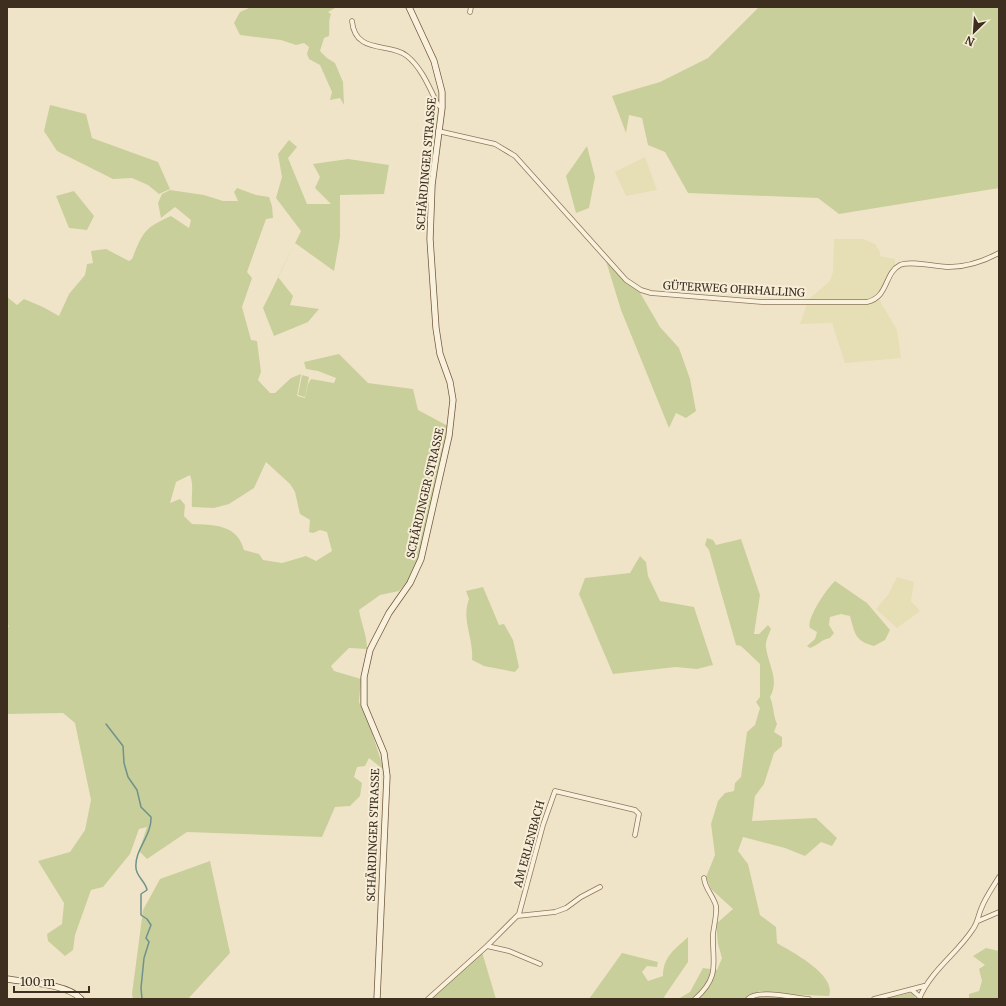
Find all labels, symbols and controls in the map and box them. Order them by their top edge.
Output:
north arrow [954,12,994,52]
text: N [963,33,977,49]
street label: SCHÄRDINGER STRASSE [413,97,439,231]
street label: GÜTERWEG OHRHALLING [663,278,805,300]
street label: SCHÄRDINGER STRASSE [403,426,447,560]
street label: SCHÄRDINGER STRASSE [364,768,382,902]
street label: AM ERLENBACH [510,799,547,890]
scale bar [14,968,89,994]
text: 100 m [20,974,55,989]

